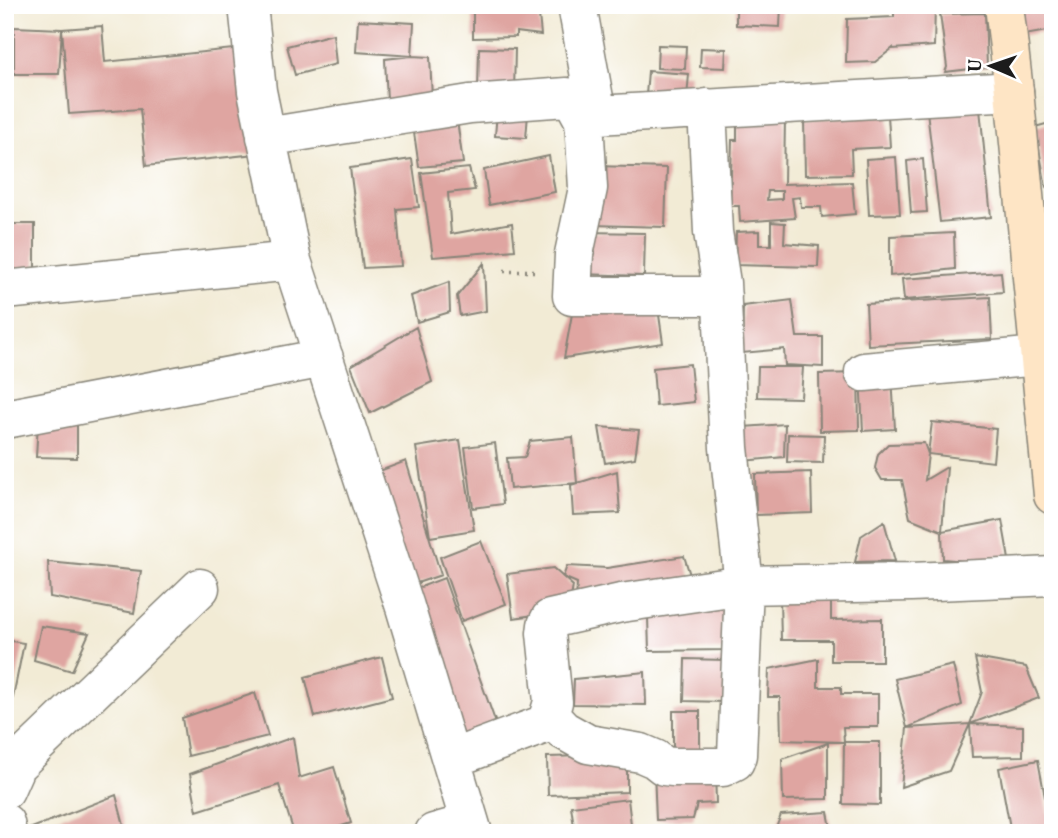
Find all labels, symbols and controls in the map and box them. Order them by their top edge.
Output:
north arrow [956,32,1026,102]
text: U [963,59,989,72]

